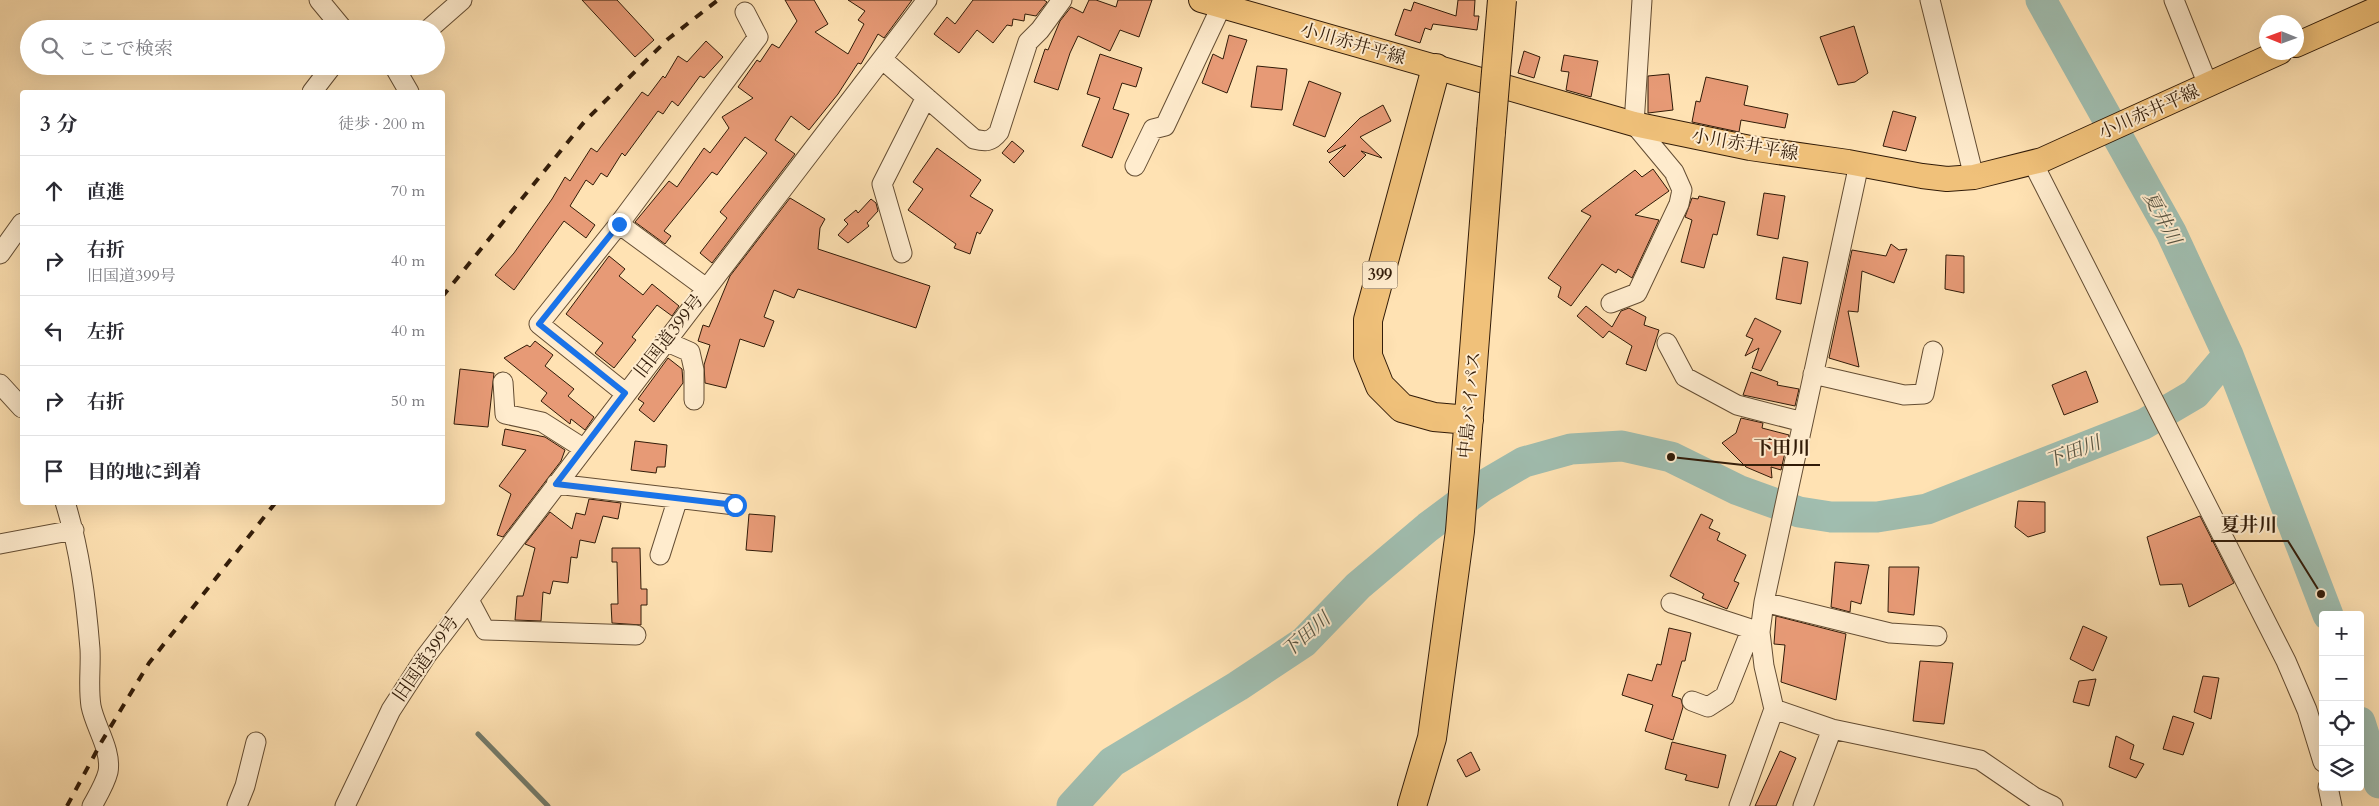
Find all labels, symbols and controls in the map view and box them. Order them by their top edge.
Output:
north arrow [2259,15,2304,60]
street label: 小川赤井平線 [1298,17,1408,71]
search box [20,20,445,75]
icon: search [38,34,66,62]
text: ここで検索 [78,36,173,62]
street label: 小川赤井平線 [2095,79,2203,145]
text: 3 分 [40,110,77,139]
text: 徒歩 · 200 m [338,113,425,135]
street label: 小川赤井平線 [1690,123,1800,167]
icon: ahead [40,177,68,205]
text: 直進 [87,179,125,205]
text: 70 m [391,180,425,202]
water label: 夏井川 [2137,187,2188,251]
route end [608,213,631,236]
text: 右折 [87,237,125,263]
icon: right [40,247,68,275]
text: 40 m [391,250,425,272]
road number: 399 [1362,262,1398,288]
text: 旧国道399号 [87,265,176,287]
street label: 旧国道399号 [628,289,710,383]
icon: left [40,317,68,345]
text: 左折 [87,319,125,345]
text: 40 m [391,320,425,342]
street label: 中島バイパス [1453,350,1487,460]
icon: right [40,387,68,415]
text: 右折 [87,389,125,415]
text: 50 m [391,390,425,412]
water label: 下田川 [2042,429,2106,474]
callout: 下田川 [1743,431,1820,465]
text: 下田川 [1753,435,1811,461]
icon: arrive [40,457,68,485]
text: 目的地に到着 [87,459,201,485]
route start [724,494,747,517]
callout: 夏井川 [2211,507,2288,541]
text: 夏井川 [2220,512,2278,538]
water label: 下田川 [1276,605,1338,664]
street label: 旧国道399号 [387,611,465,707]
map controls [2319,611,2364,791]
button: + [2319,611,2364,656]
button: − [2319,656,2364,701]
button: locate [2319,701,2364,746]
button: layers [2319,746,2364,791]

